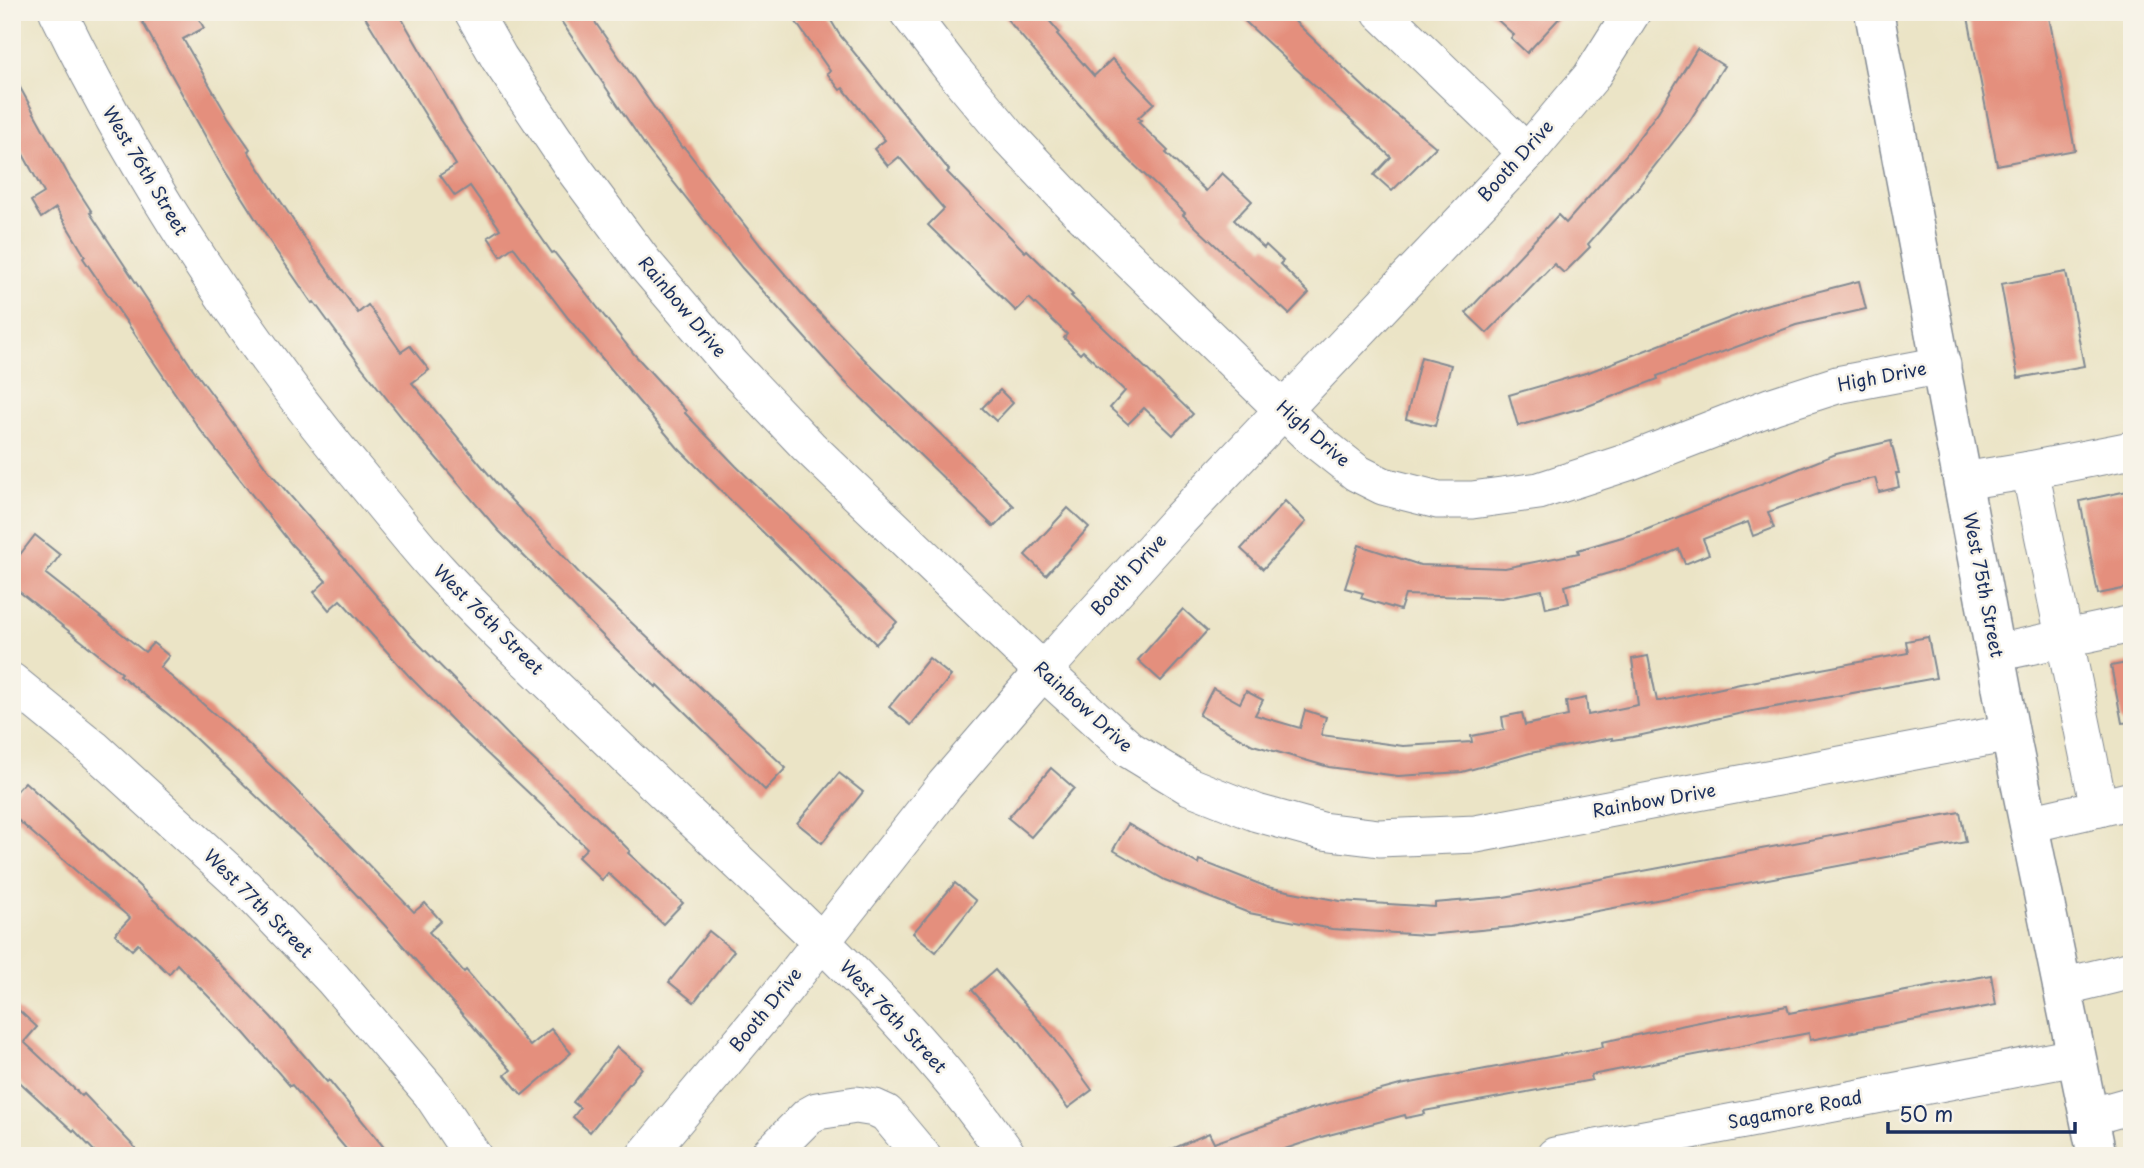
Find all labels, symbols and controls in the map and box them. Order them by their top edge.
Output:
street label: West 76th Street [97,100,196,240]
street label: Booth Drive [1471,113,1559,207]
street label: Rainbow Drive [633,249,734,363]
street label: High Drive [1835,354,1928,397]
street label: High Drive [1271,393,1357,473]
street label: West 75th Street [1957,510,2012,660]
street label: Booth Drive [1084,527,1172,621]
street label: West 76th Street [428,558,550,680]
street label: Rainbow Drive [1028,654,1140,758]
street label: Rainbow Drive [1590,775,1718,824]
street label: West 77th Street [198,842,320,964]
street label: West 76th Street [834,953,954,1079]
street label: Booth Drive [722,961,807,1057]
street label: Sagamore Road [1725,1082,1864,1135]
scale bar [1888,1091,2076,1135]
text: 50 m [1899,1097,1953,1129]

